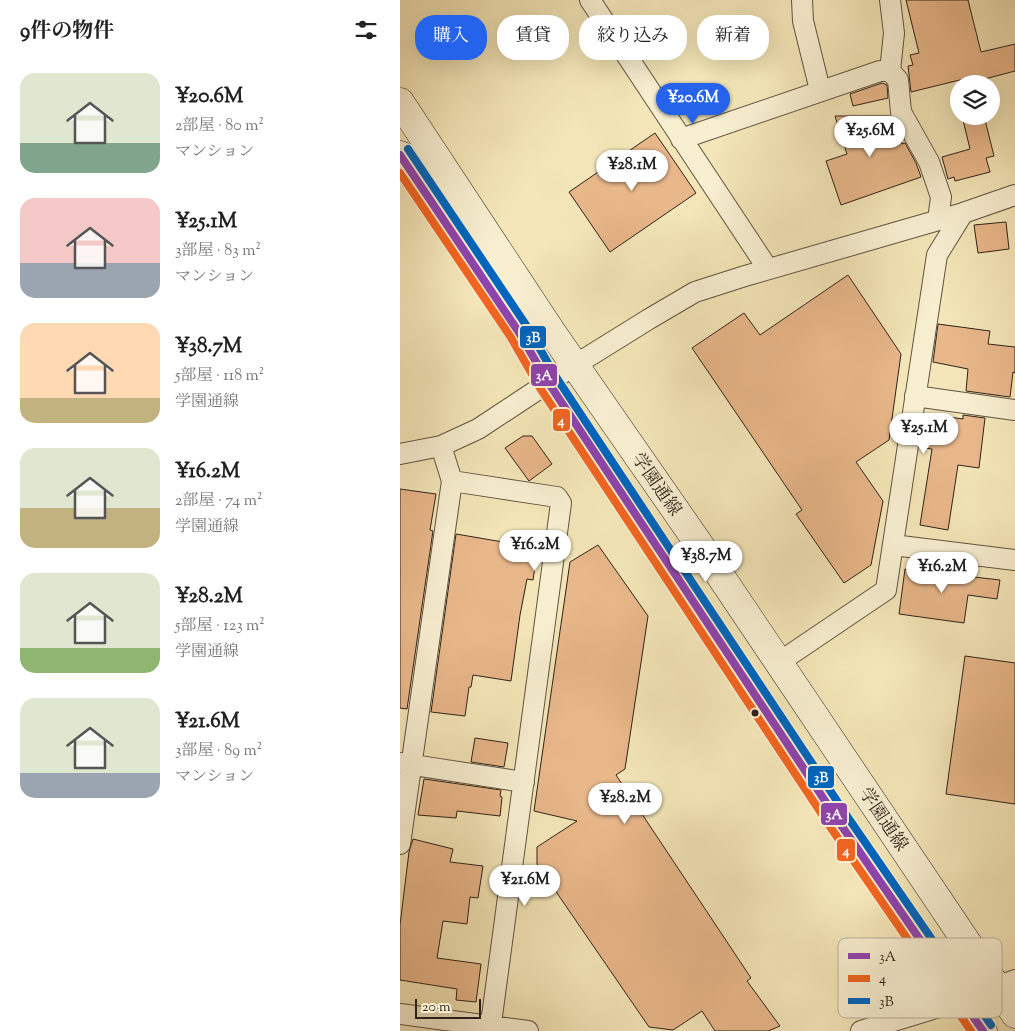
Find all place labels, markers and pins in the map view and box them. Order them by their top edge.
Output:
pin: ¥20.6M [652,82,734,125]
pin: ¥25.6M [829,116,911,158]
pin: ¥28.1M [591,150,673,192]
pin: ¥25.1M [883,412,965,455]
pin: ¥16.2M [494,530,576,572]
pin: ¥38.7M [665,540,747,583]
pin: ¥16.2M [901,552,983,594]
unlabelled marker [750,708,760,718]
pin: ¥28.2M [584,782,666,825]
pin: ¥21.6M [484,864,566,907]

